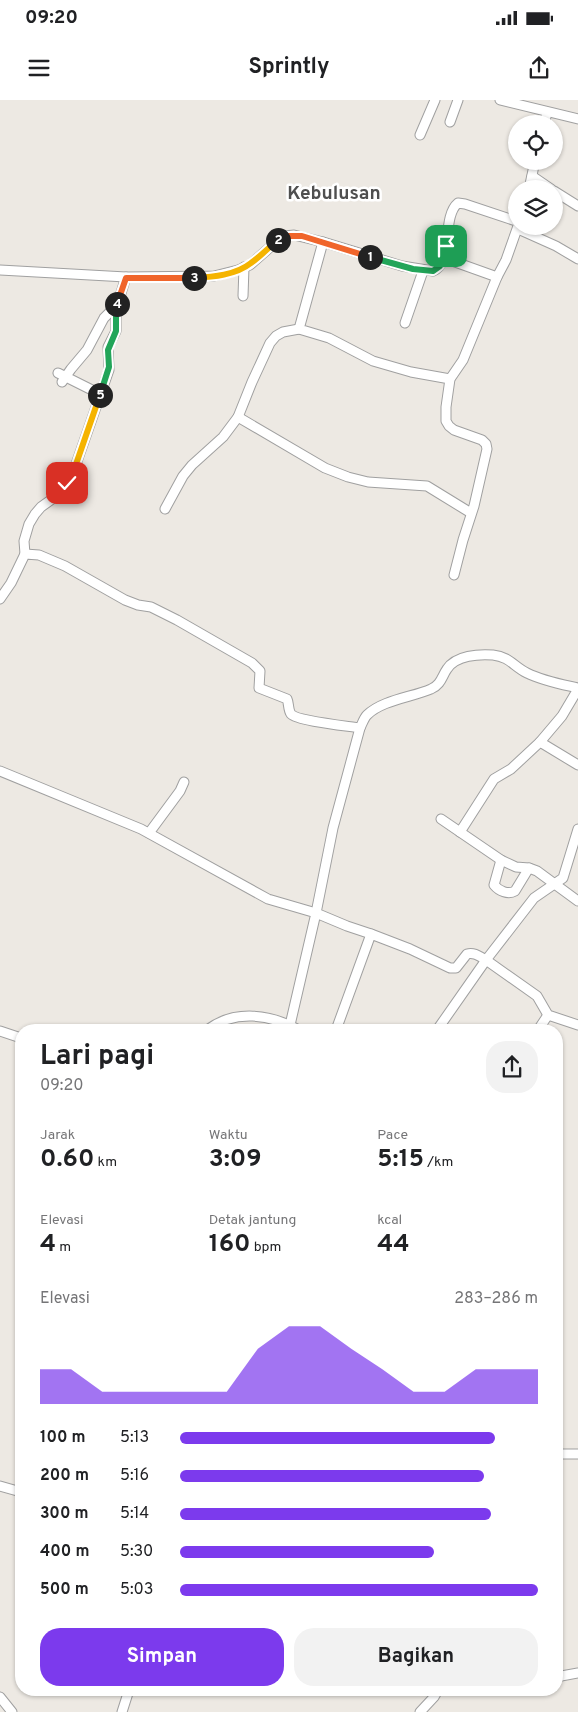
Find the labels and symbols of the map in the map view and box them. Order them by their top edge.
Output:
district label: Kebulusan [287,182,381,206]
pin [425,225,467,267]
pin: 2 [266,228,290,252]
pin: 1 [358,244,382,270]
pin: 3 [182,266,206,290]
pin: 4 [104,292,130,316]
pin: 5 [88,382,112,408]
pin [46,462,88,504]

